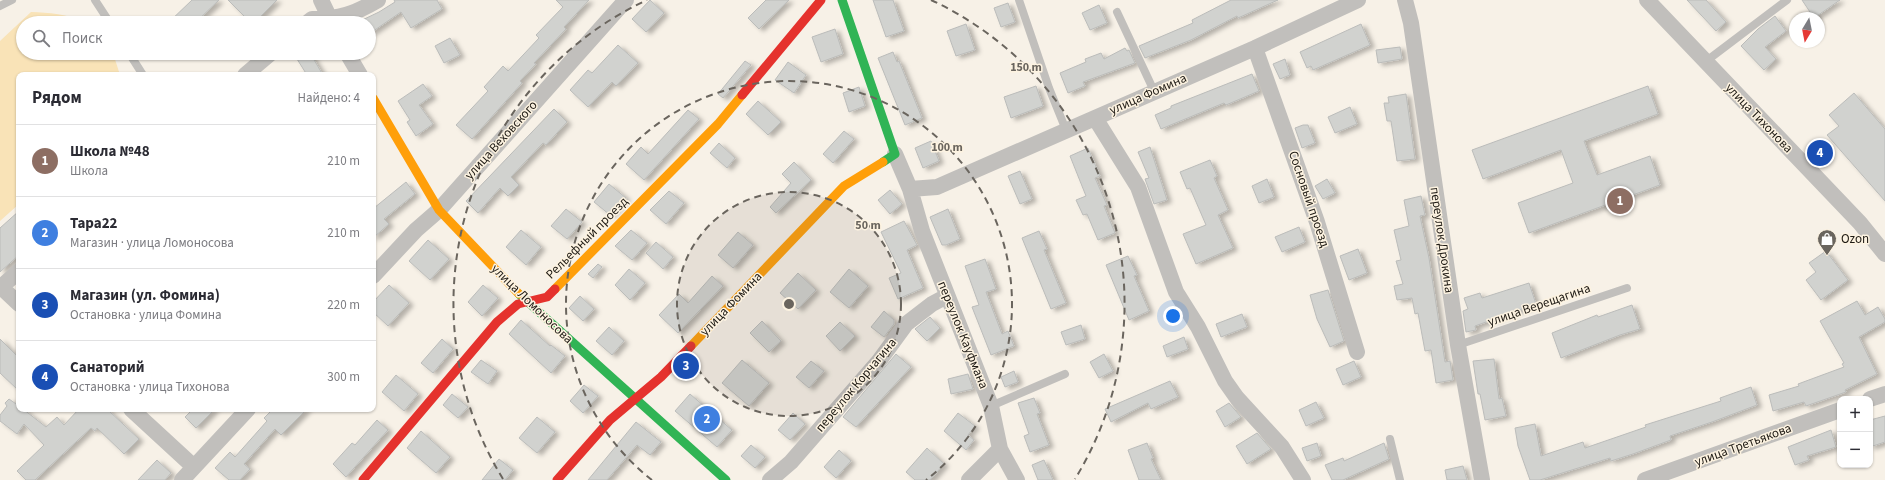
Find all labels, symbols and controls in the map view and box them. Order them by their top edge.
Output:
north arrow [1789,12,1825,48]
search box [16,16,376,60]
icon: search [30,27,52,49]
text: Поиск [62,28,103,49]
text: 150 m [1010,59,1042,76]
street label: улица Фомина [1107,69,1189,119]
street label: улица Тихонова [1721,79,1797,157]
text: Рядом [32,86,82,110]
text: Найдено: 4 [298,89,360,107]
street label: улица Веховского [461,96,541,184]
pin: 4 [1807,138,1833,168]
text: 100 m [931,139,963,156]
text: Школа №48 [70,141,150,162]
street label: Сосновый проезд [1284,148,1334,250]
text: 1 [42,152,48,170]
text: 210 m [327,152,360,170]
text: Школа [70,162,108,180]
street label: переулок Дрокина [1426,186,1458,294]
pin: 1 [1607,186,1633,216]
street label: Рельефный проезд [542,193,632,283]
text: Тара22 [70,213,117,234]
text: 50 m [855,217,881,234]
text: 2 [42,224,48,242]
text: 210 m [327,224,360,242]
shop icon: Ozon [1816,228,1838,256]
place label: Ozon [1841,230,1869,248]
text: Магазин · улица Ломоносова [70,234,234,252]
street label: улица Ломоносова [487,260,577,348]
street label: улица Фомина [696,268,766,340]
street label: переулок Кауфмана [933,278,993,392]
street label: улица Верещагина [1485,279,1593,331]
text: Магазин (ул. Фомина) [70,285,220,306]
text: 3 [42,296,48,314]
text: 220 m [327,296,360,314]
centre of rings [782,297,796,311]
text: Остановка · улица Фомина [70,306,222,324]
your location [1163,306,1183,326]
street label: переулок Корчагина [811,334,901,436]
pin: 3 [673,351,699,381]
text: Санаторий [70,357,145,378]
text: 4 [42,368,48,386]
text: 300 m [327,368,360,386]
text: Остановка · улица Тихонова [70,378,229,396]
map controls [1837,396,1873,468]
button: + [1837,396,1873,432]
pin: 2 [694,404,720,434]
street label: улица Третьякова [1692,419,1794,471]
button: − [1837,432,1873,468]

